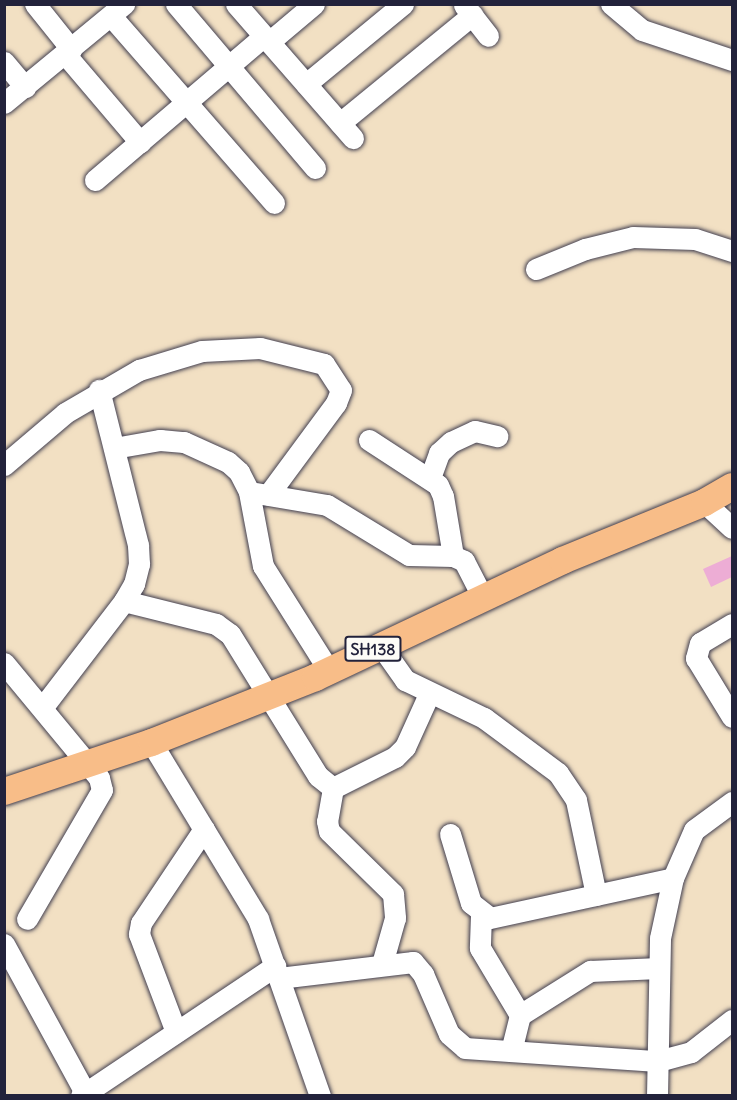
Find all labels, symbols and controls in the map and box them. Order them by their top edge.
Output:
road number: SH138 [343,636,403,662]

